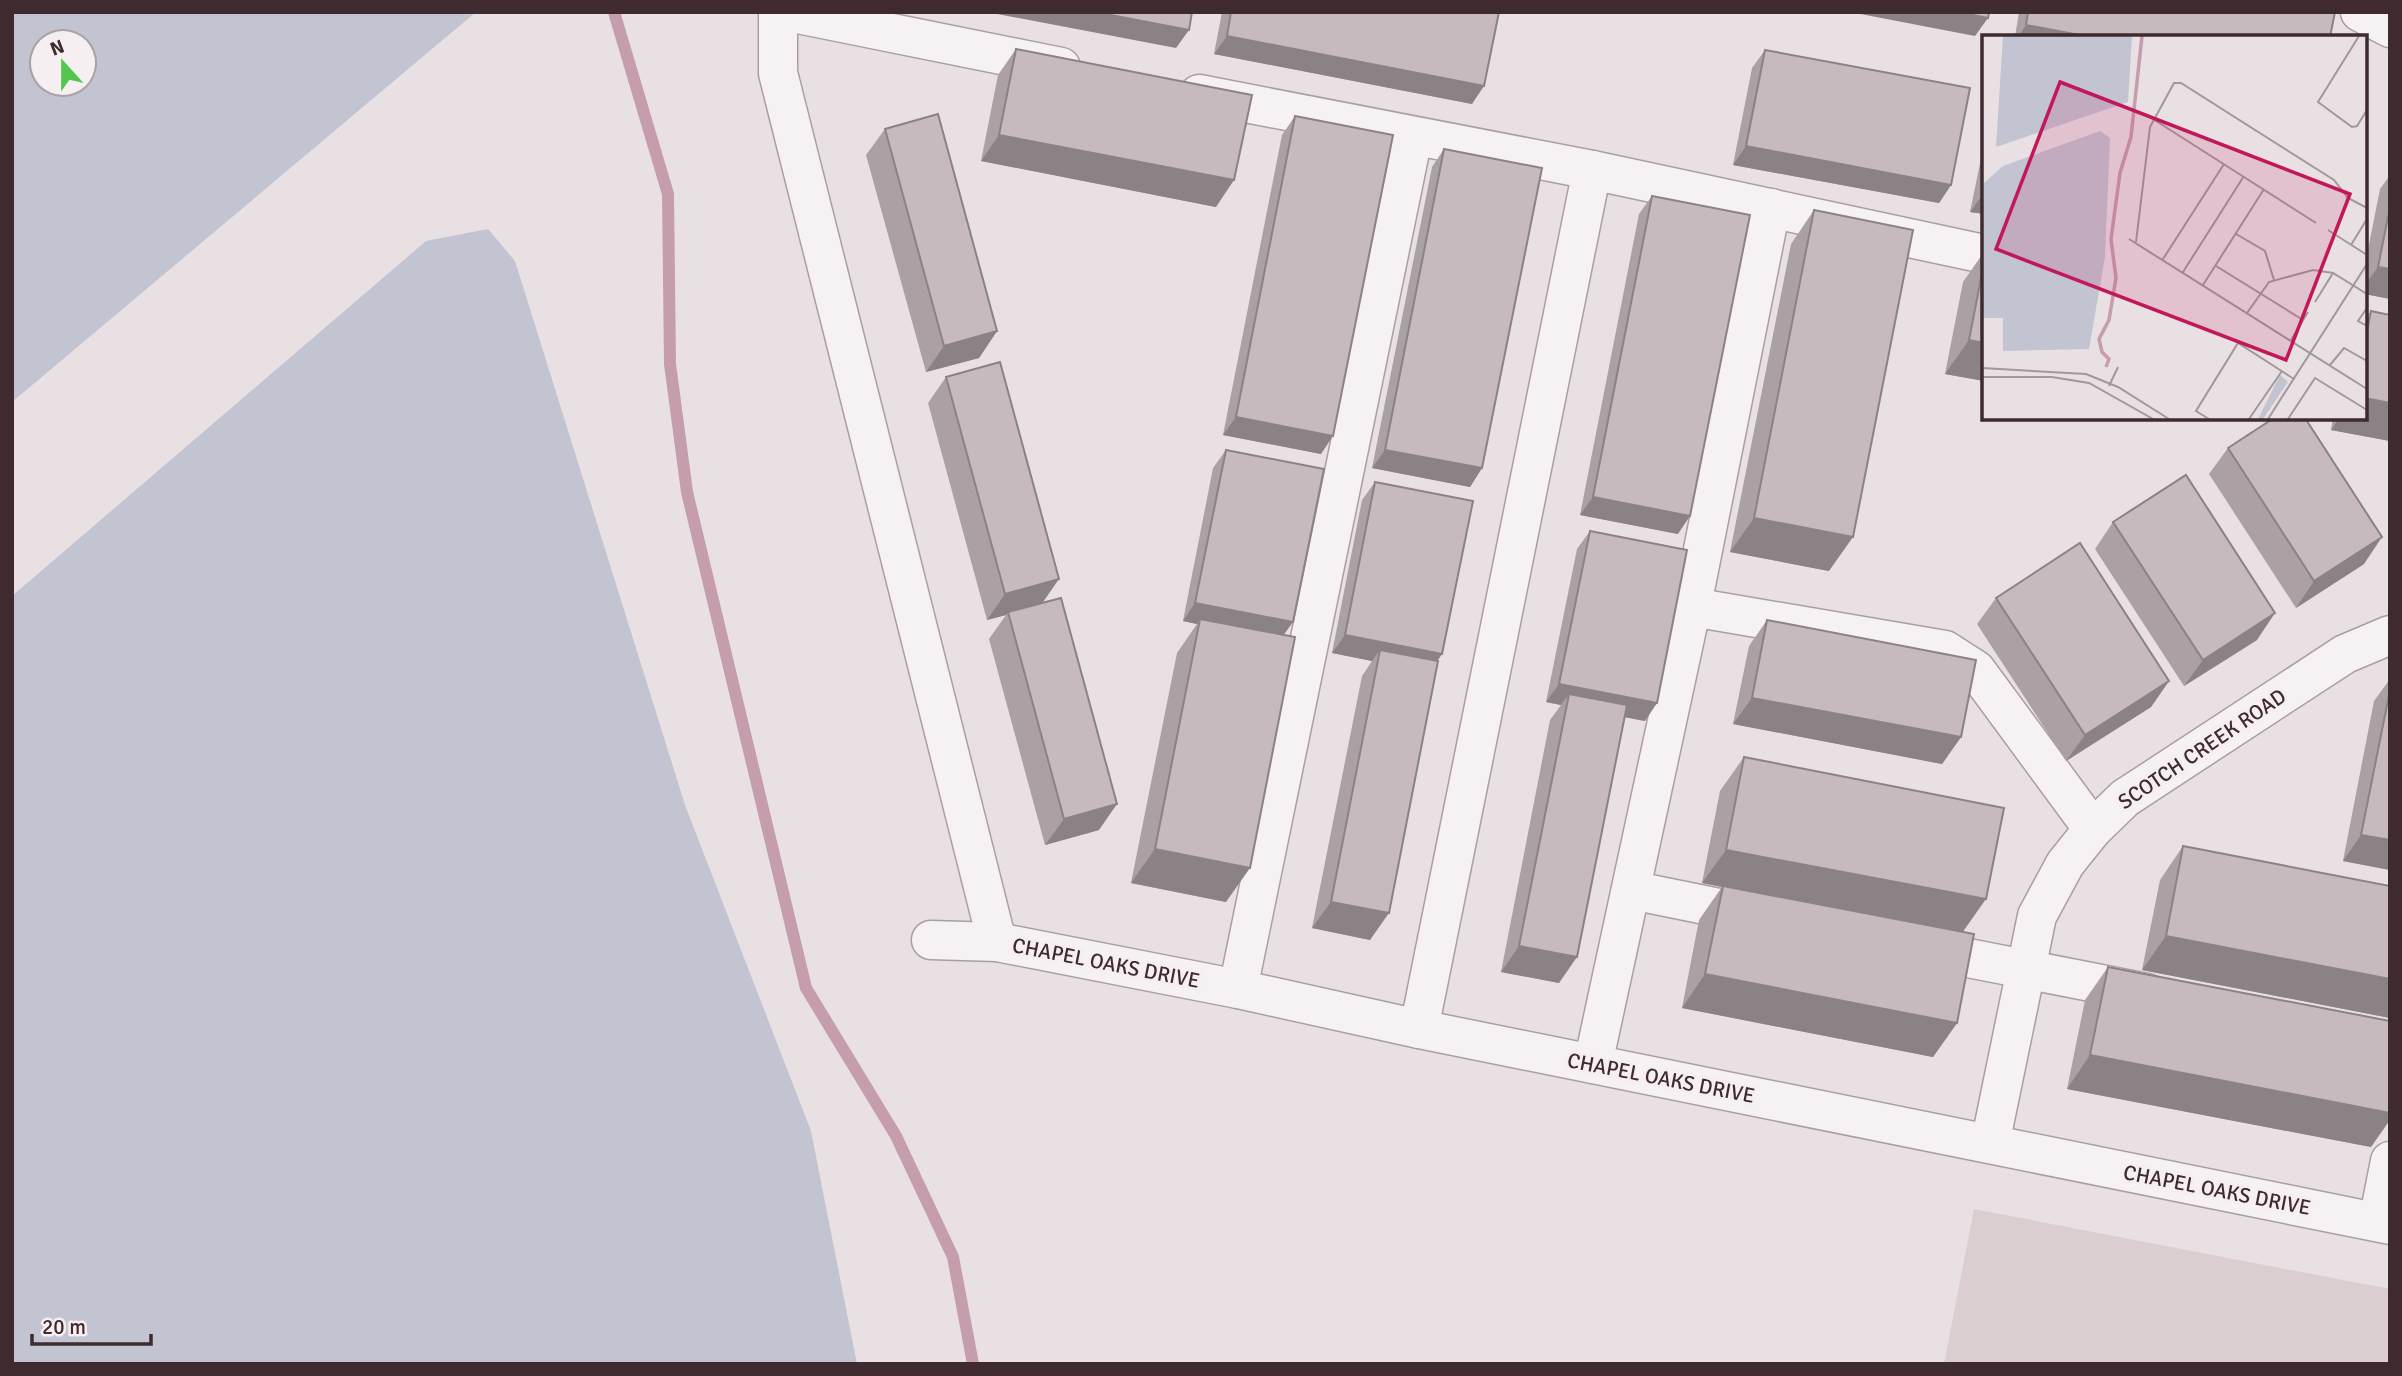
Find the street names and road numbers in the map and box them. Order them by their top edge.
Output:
street label: SCOTCH CREEK ROAD [2113,683,2291,815]
street label: CHAPEL OAKS DRIVE [1010,932,1202,994]
street label: CHAPEL OAKS DRIVE [1565,1047,1757,1109]
street label: CHAPEL OAKS DRIVE [2121,1159,2313,1221]

